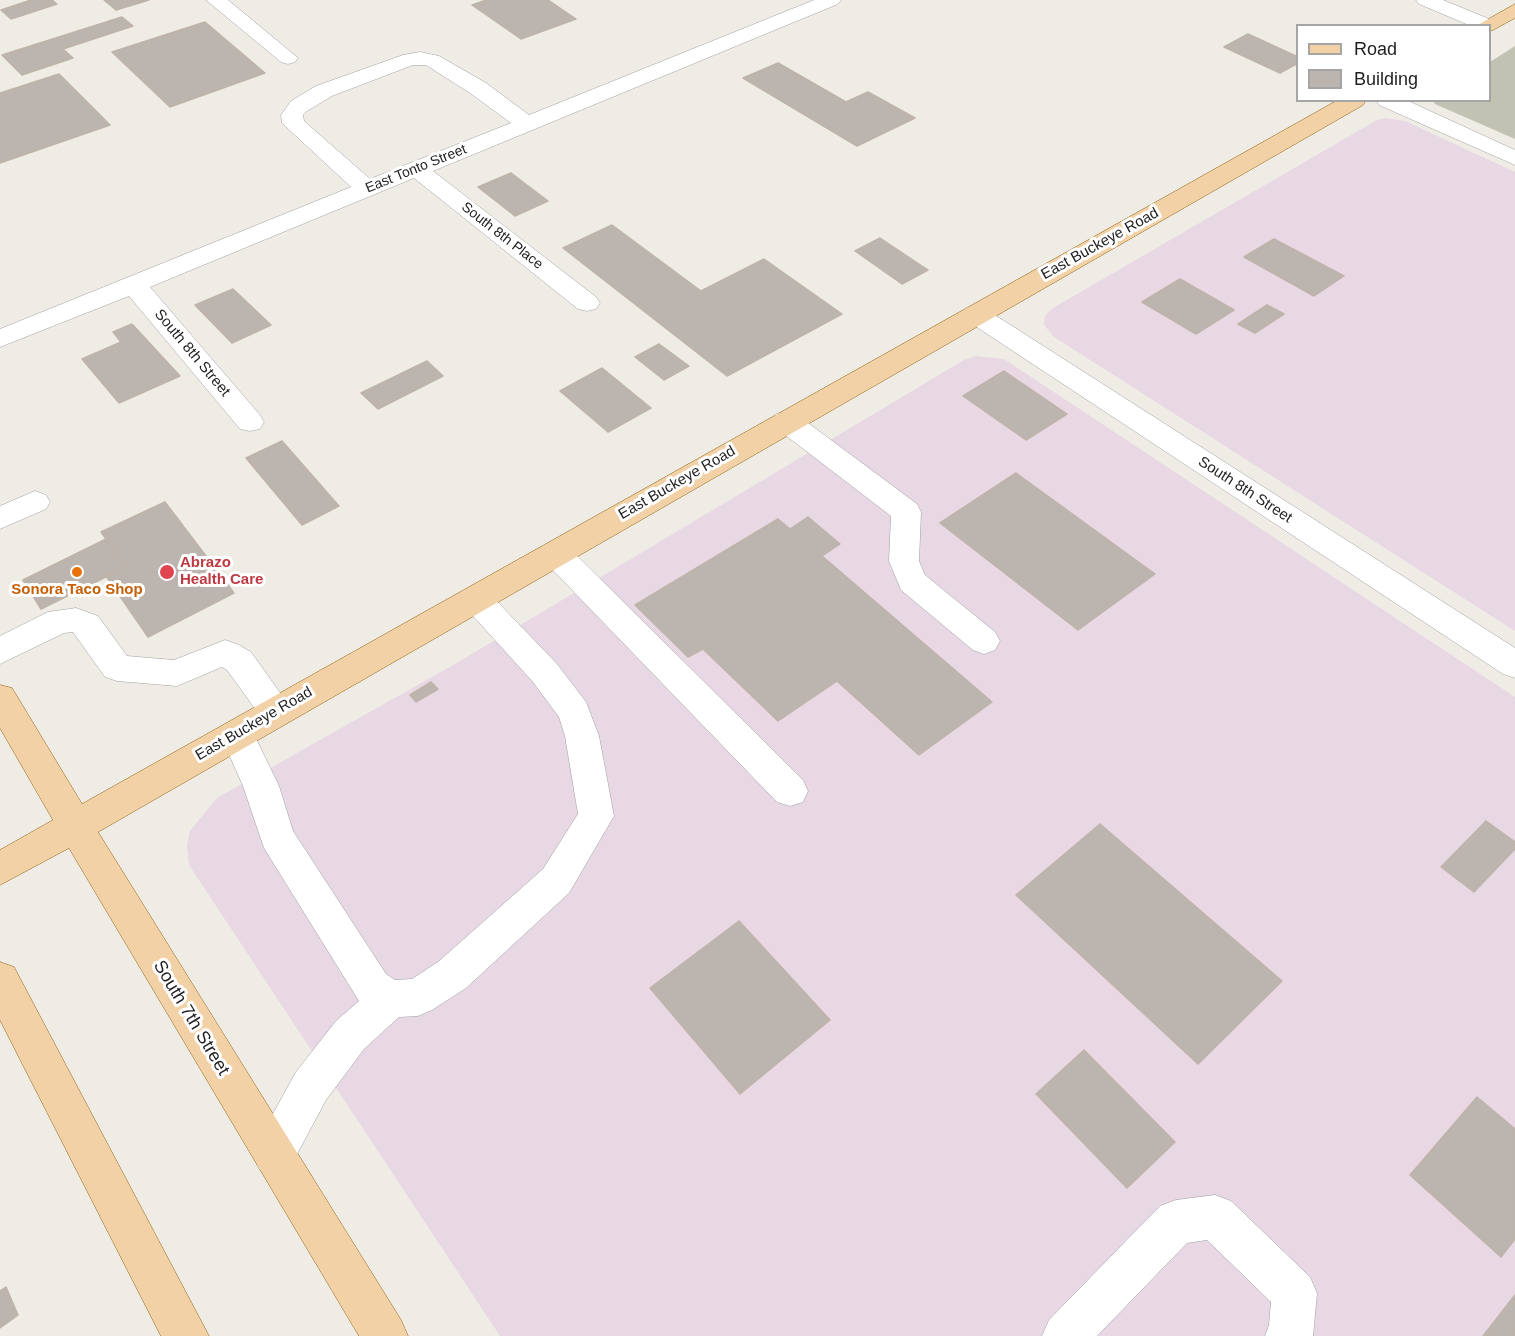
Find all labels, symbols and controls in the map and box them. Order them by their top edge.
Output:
legend [1296,24,1491,102]
text: Road [1354,39,1397,59]
text: Building [1354,69,1418,89]
street label: East Tonto Street [363,141,469,197]
street label: South 8th Place [458,199,546,273]
street label: East Buckeye Road [1038,204,1162,284]
street label: South 8th Street [150,306,234,400]
street label: East Buckeye Road [615,442,739,524]
street label: South 8th Street [1195,453,1295,527]
place label: Abrazo Health Care [180,554,263,589]
marker: Abrazo Health Care [158,563,176,581]
marker: Sonora Taco Shop [70,565,84,579]
place label: Sonora Taco Shop [11,581,143,599]
street label: East Buckeye Road [192,683,316,765]
street label: South 7th Street [148,957,234,1079]

